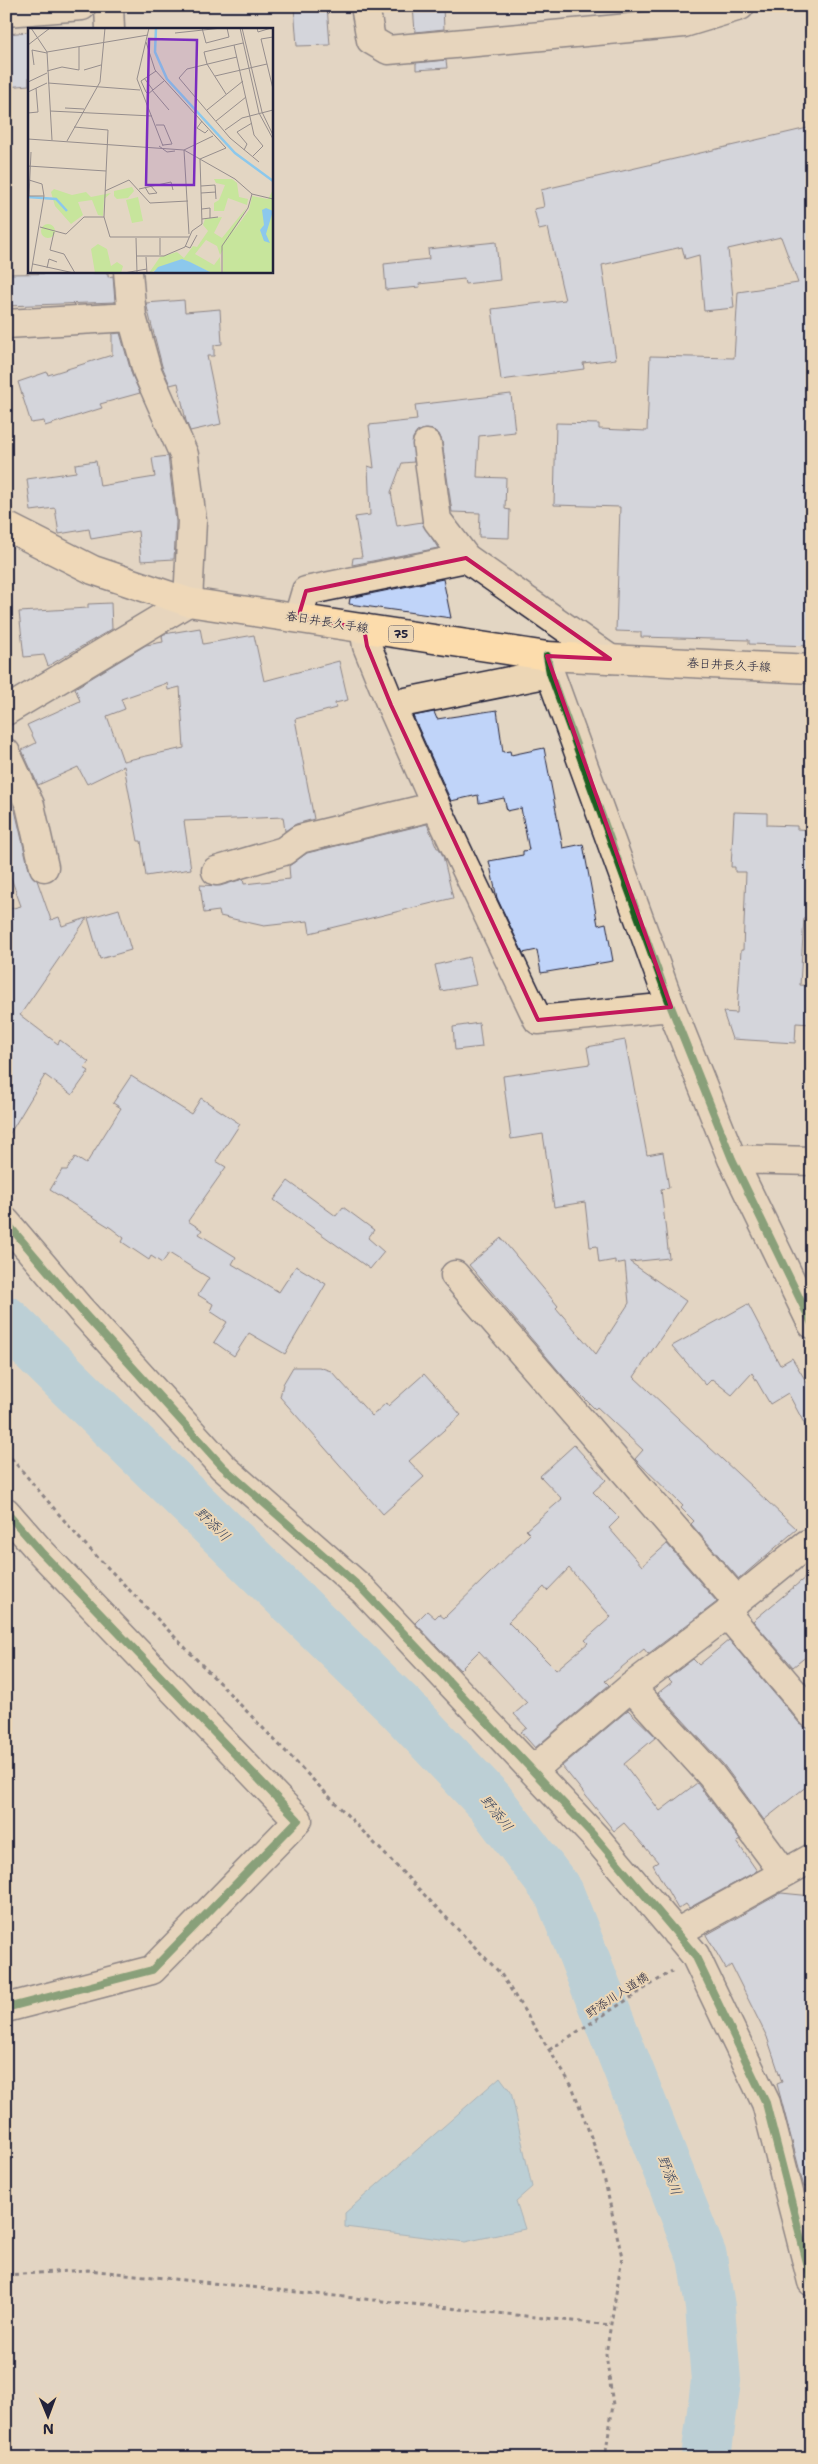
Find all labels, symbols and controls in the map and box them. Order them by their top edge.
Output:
inset map [28,28,272,272]
street label: 春日井長久手線 [284,608,370,636]
road number: 75 [388,626,414,642]
street label: 春日井長久手線 [687,655,771,675]
water label: 野添川 [192,1503,234,1545]
water label: 野添川 [477,1791,517,1835]
street label: 野添川人道橋 [582,1969,652,2021]
water label: 野添川 [654,2152,686,2198]
north arrow [22,2392,72,2442]
text: N [43,2420,54,2438]

